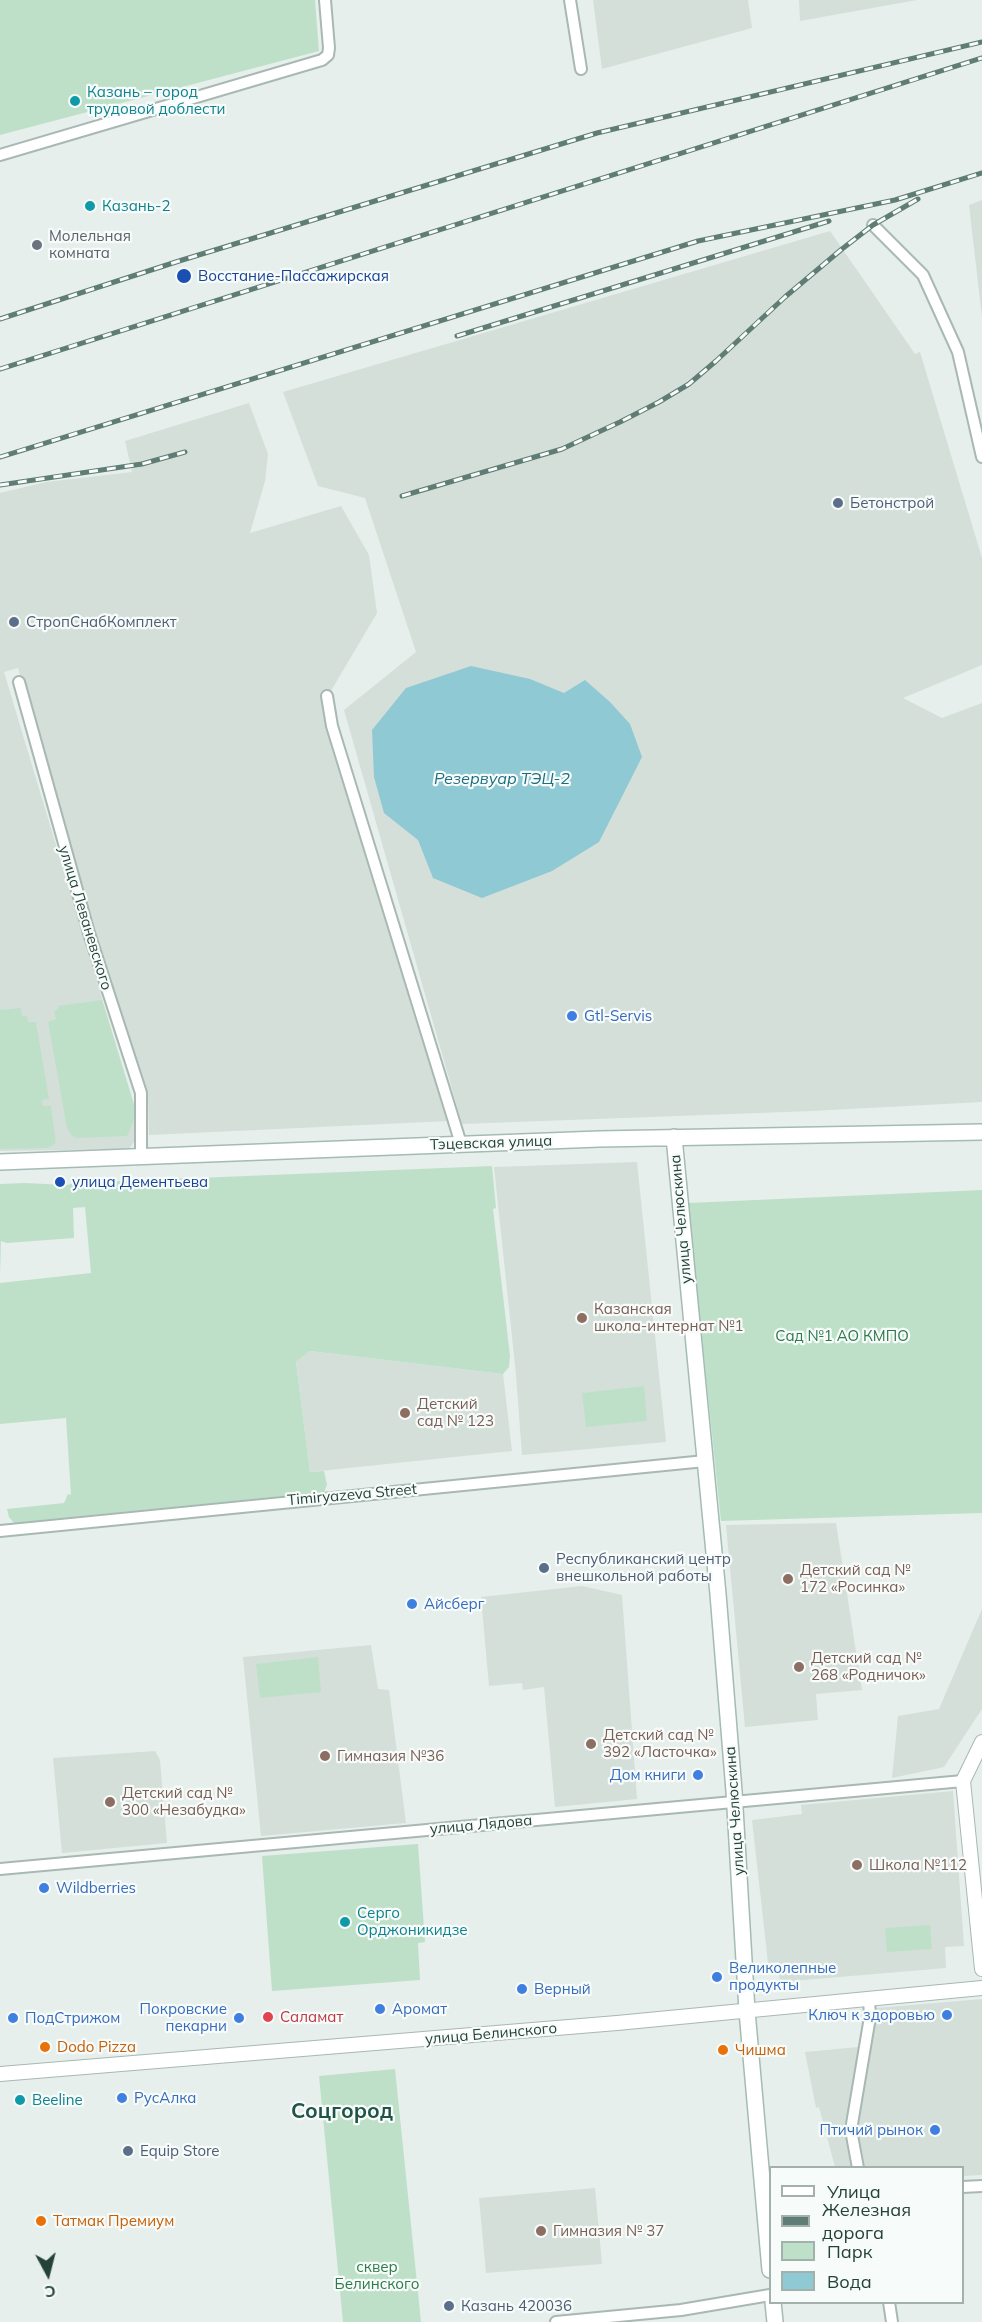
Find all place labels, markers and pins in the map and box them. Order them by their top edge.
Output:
place label: Казань – город трудовой доблести [87,83,225,118]
marker: Казань – город трудовой доблести [68,94,82,108]
place label: Казань-2 [102,197,170,215]
marker: Казань-2 [83,199,97,213]
place label: Молельная комната [49,227,131,262]
marker: Молельная комната [30,238,44,252]
marker: Восстание-Пассажирская [175,267,193,285]
place label: Восстание-Пассажирская [198,267,389,285]
place label: Бетонстрой [850,494,934,512]
marker: Бетонстрой [831,496,845,510]
place label: СтропСнабКомплект [26,613,176,631]
marker: СтропСнабКомплект [7,615,21,629]
place label: Gtl-Servis [584,1007,652,1025]
marker: Gtl-Servis [565,1009,579,1023]
place label: улица Дементьева [72,1173,208,1191]
marker: улица Дементьева [53,1175,67,1189]
place label: Казанская школа-интернат №1 [594,1300,744,1335]
marker: Казанская школа-интернат №1 [575,1311,589,1325]
place label: Детский сад № 123 [417,1395,494,1430]
marker: Детский сад № 123 [398,1406,412,1420]
place label: Республиканский центр внешкольной работы [556,1550,731,1585]
marker: Республиканский центр внешкольной работы [537,1561,551,1575]
place label: Детский сад № 172 «Росинка» [800,1561,911,1596]
marker: Детский сад № 172 «Росинка» [781,1572,795,1586]
place label: Айсберг [424,1595,484,1613]
marker: Айсберг [405,1597,419,1611]
place label: Детский сад № 268 «Родничок» [811,1649,926,1684]
marker: Детский сад № 268 «Родничок» [792,1660,806,1674]
place label: Детский сад № 392 «Ласточка» [603,1726,717,1761]
marker: Детский сад № 392 «Ласточка» [584,1737,598,1751]
place label: Гимназия №36 [337,1747,444,1765]
marker: Гимназия №36 [318,1749,332,1763]
place label: Дом книги [610,1766,686,1784]
marker: Дом книги [691,1768,705,1782]
place label: Детский сад № 300 «Незабудка» [122,1784,246,1819]
marker: Детский сад № 300 «Незабудка» [103,1795,117,1809]
place label: Школа №112 [869,1856,967,1874]
marker: Школа №112 [850,1858,864,1872]
place label: Wildberries [56,1879,136,1897]
marker: Wildberries [37,1881,51,1895]
place label: Серго Орджоникидзе [357,1904,468,1939]
marker: Серго Орджоникидзе [338,1915,352,1929]
place label: Великолепные продукты [729,1959,836,1994]
marker: Великолепные продукты [710,1970,724,1984]
place label: Верный [534,1980,591,1998]
marker: Верный [515,1982,529,1996]
place label: Покровские пекарни [140,2000,227,2035]
place label: Аромат [392,2000,447,2018]
marker: Аромат [373,2002,387,2016]
place label: Ключ к здоровью [808,2006,935,2024]
place label: Саламат [280,2008,343,2026]
marker: Ключ к здоровью [940,2008,954,2022]
place label: ПодСтрижом [25,2009,120,2027]
marker: Саламат [261,2010,275,2024]
marker: ПодСтрижом [6,2011,20,2025]
marker: Покровские пекарни [232,2011,246,2025]
place label: Dodo Pizza [57,2038,136,2056]
marker: Dodo Pizza [38,2040,52,2054]
place label: Чишма [735,2041,786,2059]
marker: Чишма [716,2043,730,2057]
place label: РусАлка [134,2089,196,2107]
place label: Beeline [32,2091,83,2109]
marker: РусАлка [115,2091,129,2105]
marker: Beeline [13,2093,27,2107]
place label: Птичий рынок [820,2121,923,2139]
marker: Птичий рынок [928,2123,942,2137]
place label: Equip Store [140,2142,219,2160]
marker: Equip Store [121,2144,135,2158]
place label: Татмак Премиум [53,2212,174,2230]
marker: Татмак Премиум [34,2214,48,2228]
place label: Гимназия № 37 [553,2222,664,2240]
marker: Гимназия № 37 [534,2224,548,2238]
place label: Казань 420036 [461,2297,572,2315]
marker: Казань 420036 [442,2299,456,2313]

